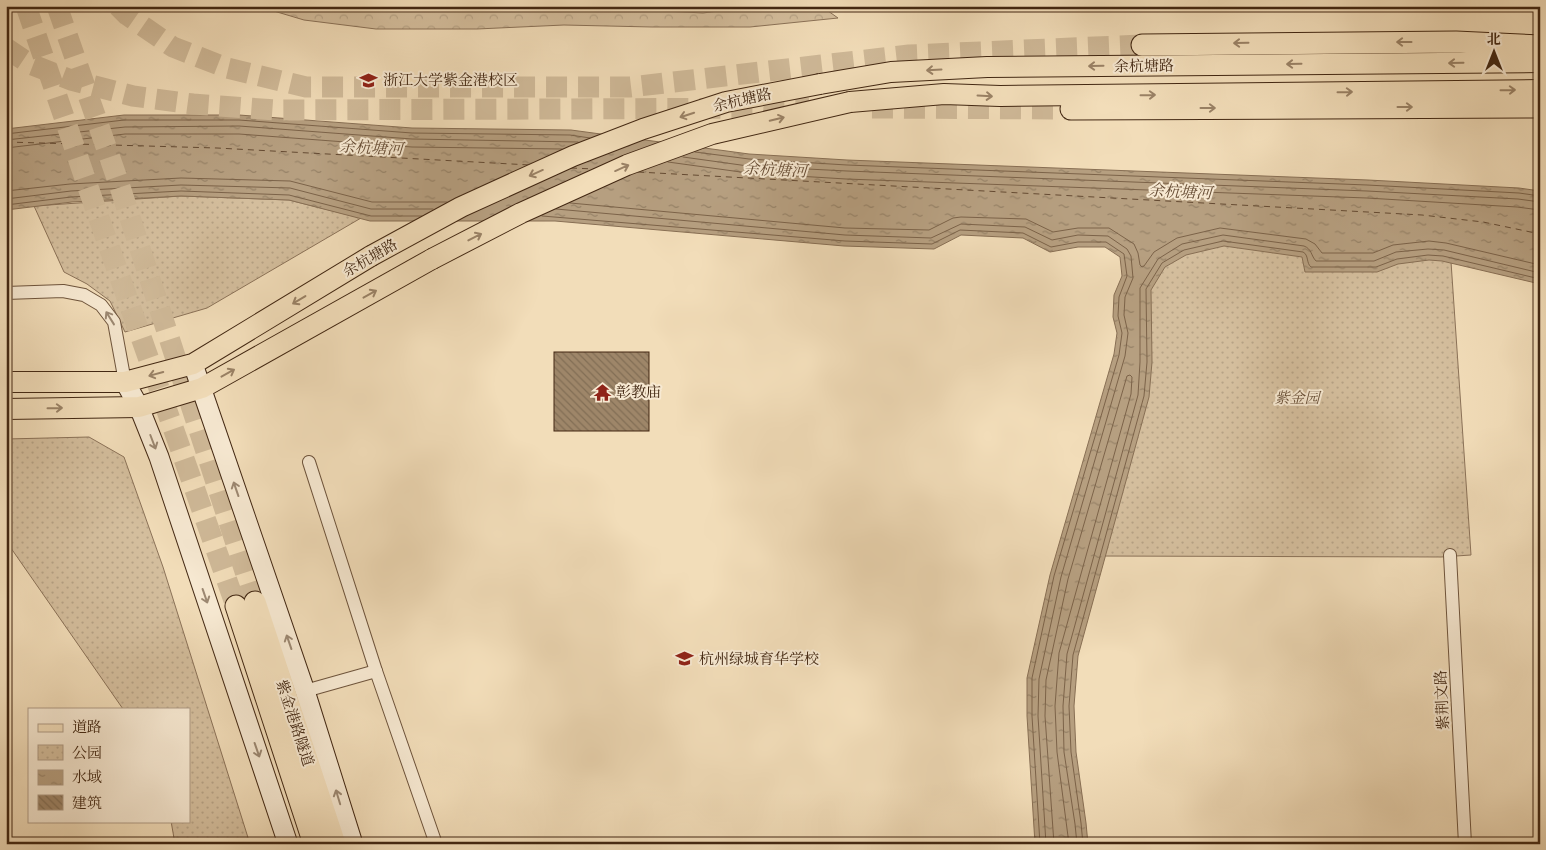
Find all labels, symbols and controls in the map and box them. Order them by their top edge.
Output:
north arrow [1468,28,1518,78]
text: 北 [1487,31,1501,48]
one-way arrow [1396,37,1412,47]
one-way arrow [1233,38,1250,48]
street label: 余杭塘路 [1114,56,1174,76]
one-way arrow [1448,58,1464,67]
one-way arrow [1286,59,1302,69]
one-way arrow [1088,61,1104,71]
one-way arrow [926,65,942,74]
school or university icon: 浙江大学紫金港校区 [359,70,379,90]
place label: 浙江大学紫金港校区 [383,71,518,89]
street label: 余杭塘路 [711,84,773,116]
one-way arrow [1500,86,1516,95]
one-way arrow [1337,87,1353,97]
one-way arrow [1140,90,1156,99]
one-way arrow [977,91,993,100]
one-way arrow [1396,102,1413,112]
one-way arrow [1199,104,1215,113]
one-way arrow [680,110,696,120]
one-way arrow [768,114,784,123]
water label: 余杭塘河 [339,136,406,159]
water label: 余杭塘河 [743,158,810,181]
one-way arrow [614,162,629,172]
one-way arrow [529,168,544,178]
water label: 余杭塘河 [1148,180,1215,203]
one-way arrow [467,232,482,241]
street label: 余杭塘路 [340,235,400,281]
one-way arrow [362,288,377,298]
one-way arrow [293,295,307,305]
one-way arrow [105,312,115,326]
one-way arrow [221,368,235,378]
one-way arrow [148,370,164,379]
temple icon: 彰教庙 [592,382,612,402]
place label: 彰教庙 [616,383,661,401]
park label: 紫金园 [1274,389,1321,407]
one-way arrow [46,403,63,413]
one-way arrow [149,434,158,449]
one-way arrow [231,481,240,497]
one-way arrow [201,588,210,603]
one-way arrow [283,635,293,651]
school or university icon: 杭州绿城育华学校 [675,649,695,669]
place label: 杭州绿城育华学校 [699,650,819,668]
street label: 紫荆文路 [1431,670,1453,730]
street label: 紫金港路隧道 [273,677,317,769]
legend [28,708,190,822]
text: 道路 [72,718,102,736]
one-way arrow [252,742,262,758]
text: 公园 [72,744,102,762]
text: 水域 [72,768,102,786]
one-way arrow [333,790,343,806]
text: 建筑 [72,794,102,812]

